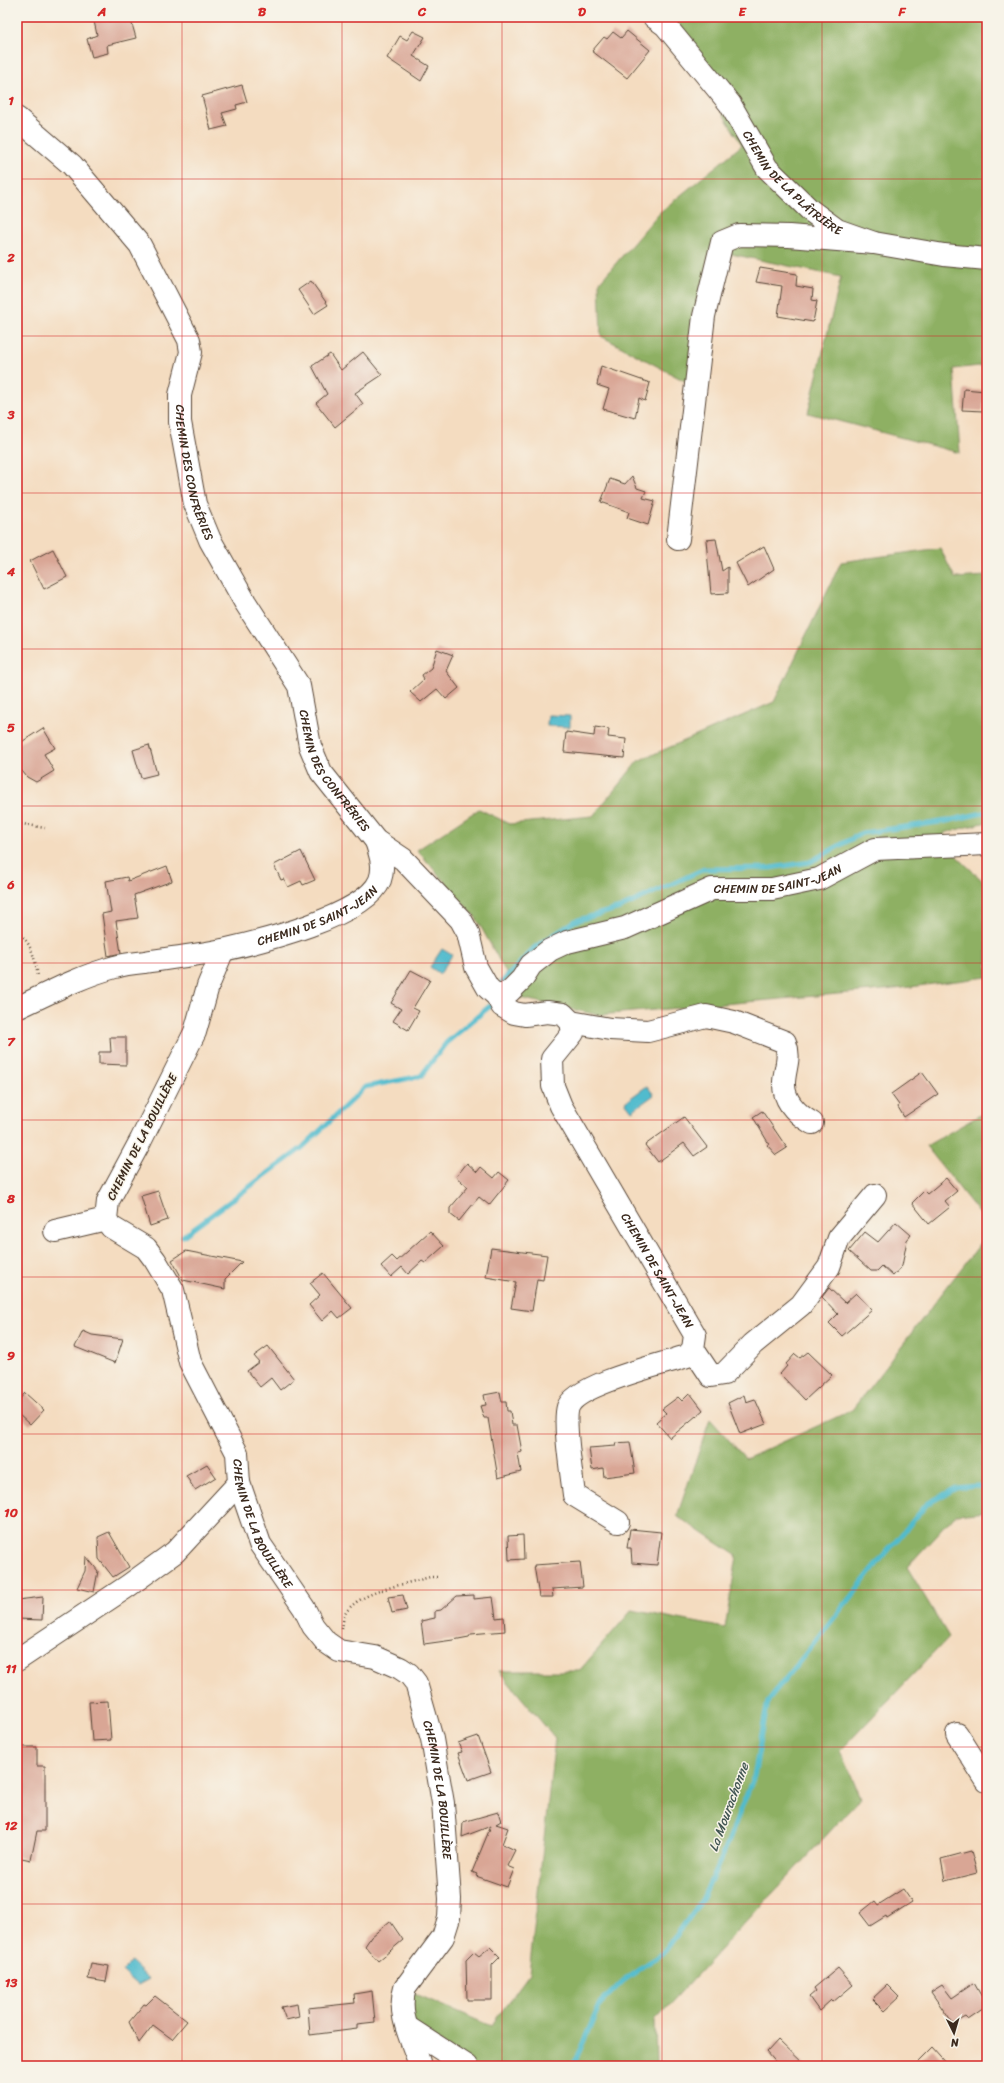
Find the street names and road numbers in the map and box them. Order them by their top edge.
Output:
street label: CHEMIN DE LA PLÂTRIÈRE [736,126,846,242]
street label: CHEMIN DES CONFRÉRIES [169,405,220,544]
street label: CHEMIN DES CONFRÉRIES [293,708,376,837]
street label: CHEMIN DE SAINT-JEAN [714,857,847,900]
street label: CHEMIN DE SAINT-JEAN [255,880,384,952]
street label: CHEMIN DE LA BOUILLÈRE [100,1068,184,1205]
street label: CHEMIN DE SAINT-JEAN [615,1208,700,1333]
street label: CHEMIN DE LA BOUILLÈRE [226,1458,299,1594]
street label: CHEMIN DE LA BOUILLÈRE [416,1718,458,1862]

